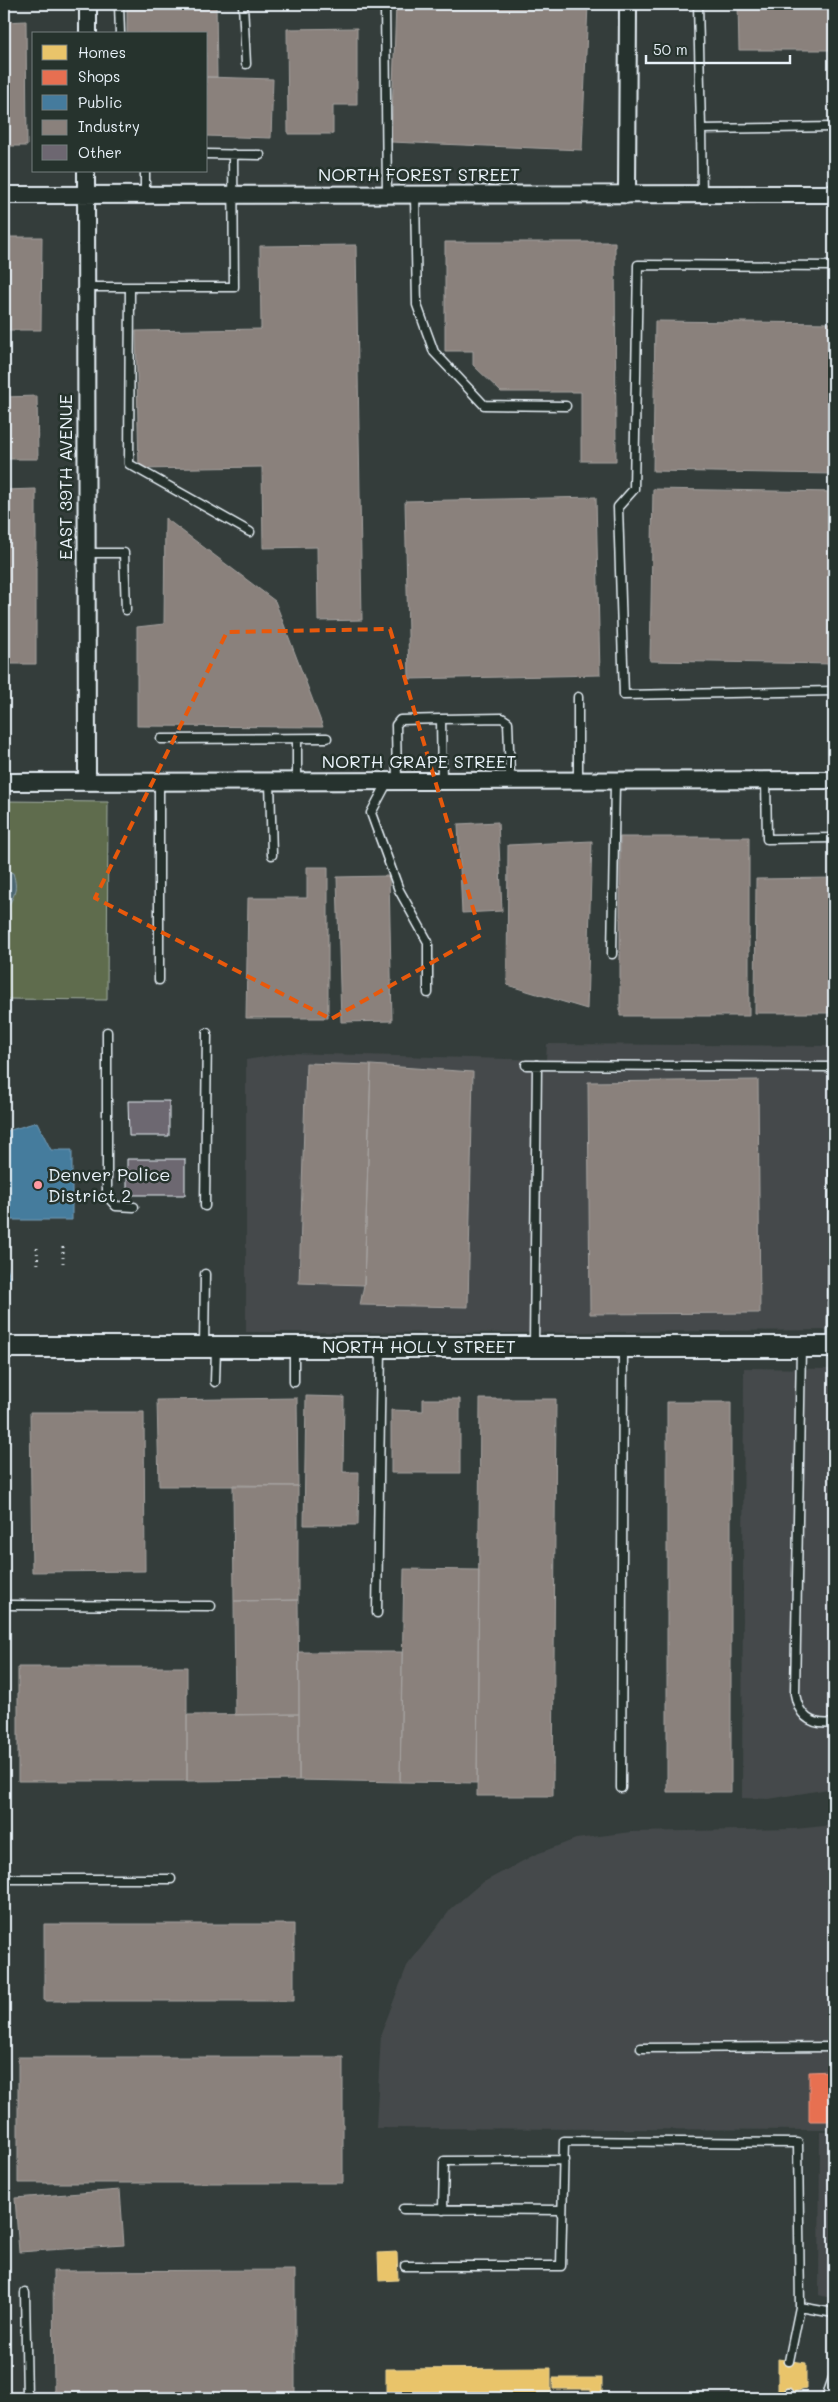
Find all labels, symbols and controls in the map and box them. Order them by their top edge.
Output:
legend [32,32,208,172]
scale bar [646,32,789,64]
text: 50 m [653,39,688,59]
text: Homes [78,42,126,62]
text: Shops [78,66,120,86]
text: Public [78,92,122,112]
text: Industry [78,116,140,136]
text: Other [78,142,122,162]
street label: NORTH FOREST STREET [318,162,520,186]
street label: EAST 39TH AVENUE [53,394,77,560]
street label: NORTH GRAPE STREET [322,749,516,773]
place label: Denver Police District 2 [48,1162,170,1207]
marker: Denver Police District 2 [32,1179,44,1191]
street label: NORTH HOLLY STREET [322,1334,516,1358]

